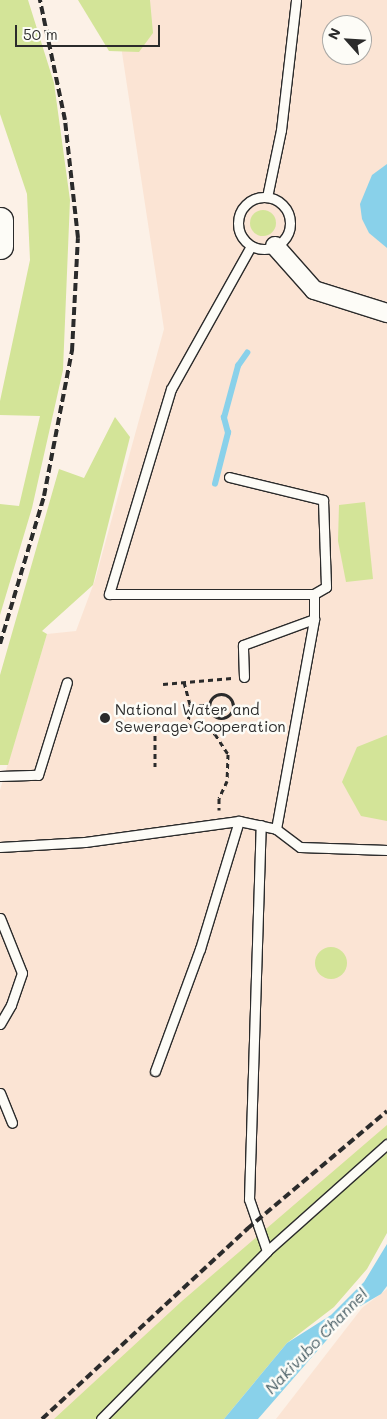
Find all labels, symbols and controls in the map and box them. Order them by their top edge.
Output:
scale bar [18,15,162,47]
north arrow [322,15,372,65]
text: 50 m [23,24,58,44]
text: N [323,25,345,43]
place label: National Water and Sewerage Cooperation [115,700,286,735]
marker: National Water and Sewerage Cooperation [99,712,111,724]
water label: Nakivubo Channel [261,1284,371,1398]

